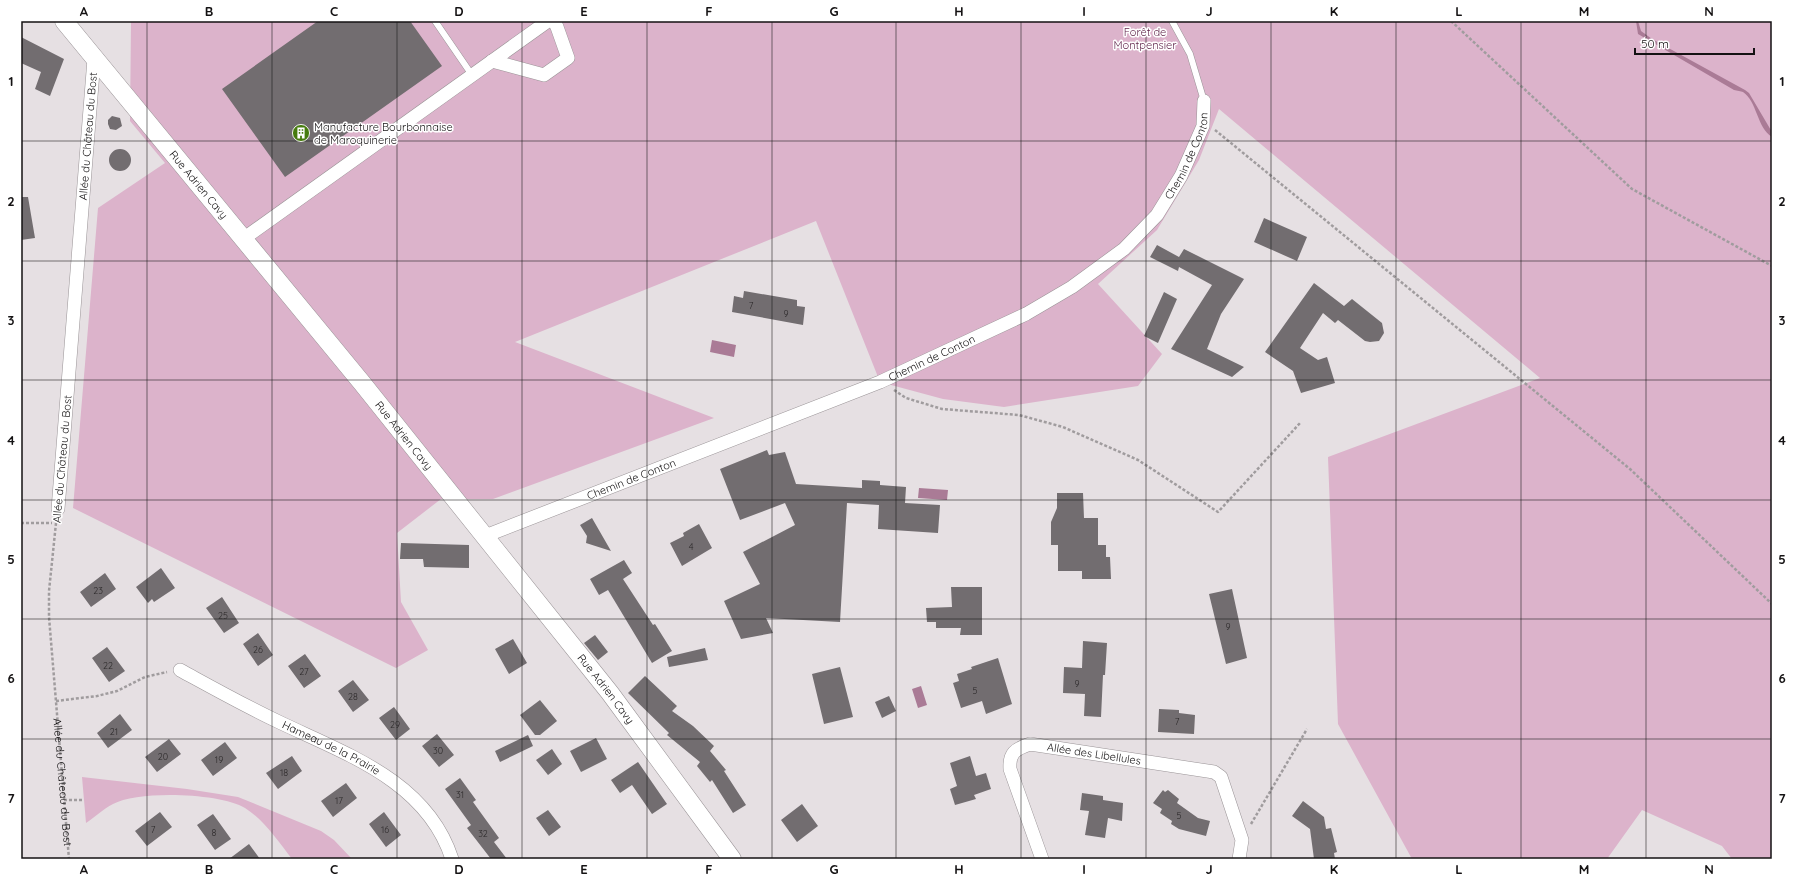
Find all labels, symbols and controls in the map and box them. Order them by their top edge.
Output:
text: A [80,3,89,19]
text: B [205,3,213,19]
text: C [330,3,338,19]
text: D [454,3,464,19]
text: E [580,3,588,19]
text: F [705,3,713,19]
text: G [829,3,839,19]
text: H [954,3,964,19]
text: I [1082,3,1086,19]
text: J [1205,3,1213,19]
text: K [1330,3,1339,19]
text: L [1455,3,1463,19]
text: M [1579,3,1589,19]
text: N [1704,3,1714,19]
park label: Forêt de Montpensier [1113,25,1177,52]
scale bar [1635,30,1754,56]
text: 50 m [1641,36,1669,51]
street label: Allée du Château du Bost [76,71,100,201]
text: 1 [8,73,14,89]
text: 1 [1779,73,1785,89]
street label: Chemin de Conton [1161,112,1211,202]
place label: Manufacture Bourbonnaise de Maroquinerie [314,120,453,147]
building icon: Manufacture Bourbonnaise de Maroquinerie [291,123,311,143]
street label: Rue Adrien Cavy [166,148,231,222]
text: 2 [7,193,15,209]
text: 2 [1778,193,1786,209]
house number: 7 [749,300,754,311]
house number: 9 [783,308,789,319]
text: 3 [8,312,15,328]
text: 3 [1779,312,1786,328]
street label: Chemin de Conton [886,332,977,384]
street label: Allée du Château du Bost [49,394,75,523]
street label: Rue Adrien Cavy [372,398,436,473]
text: 4 [7,432,15,448]
text: 4 [1778,432,1786,448]
street label: Chemin de Conton [585,455,678,503]
house number: 4 [689,541,694,552]
text: 5 [7,551,15,567]
text: 5 [1778,551,1786,567]
house number: 23 [93,585,103,596]
house number: 25 [218,610,228,621]
house number: 9 [1225,621,1231,632]
house number: 26 [253,644,263,655]
street label: Rue Adrien Cavy [574,651,637,726]
house number: 22 [103,660,113,671]
house number: 27 [299,666,309,677]
text: 6 [7,670,15,686]
text: 6 [1778,670,1786,686]
house number: 9 [1074,678,1080,689]
house number: 5 [973,685,978,696]
house number: 28 [348,691,358,702]
house number: 7 [1175,716,1180,727]
street label: Allée du Château du Bost [50,718,75,847]
street label: Hameau de la Prairie [280,718,383,778]
house number: 29 [390,719,400,730]
house number: 21 [110,726,118,737]
street label: Allée des Libellules [1046,740,1142,768]
house number: 30 [433,745,443,756]
house number: 20 [158,751,168,762]
house number: 19 [215,754,223,765]
house number: 18 [280,767,288,778]
house number: 31 [456,789,464,800]
text: 7 [7,790,15,806]
text: 7 [1778,790,1786,806]
house number: 17 [335,795,343,806]
house number: 5 [1177,810,1182,821]
house number: 7 [151,824,156,835]
house number: 16 [381,824,389,835]
house number: 8 [212,827,217,838]
house number: 32 [478,828,488,839]
text: A [80,861,89,877]
text: B [205,861,213,877]
text: C [330,861,338,877]
text: D [454,861,464,877]
text: E [580,861,588,877]
text: F [705,861,713,877]
text: G [829,861,839,877]
text: H [954,861,964,877]
text: I [1082,861,1086,877]
text: J [1205,861,1213,877]
text: K [1330,861,1339,877]
text: L [1455,861,1463,877]
text: M [1579,861,1589,877]
text: N [1704,861,1714,877]

